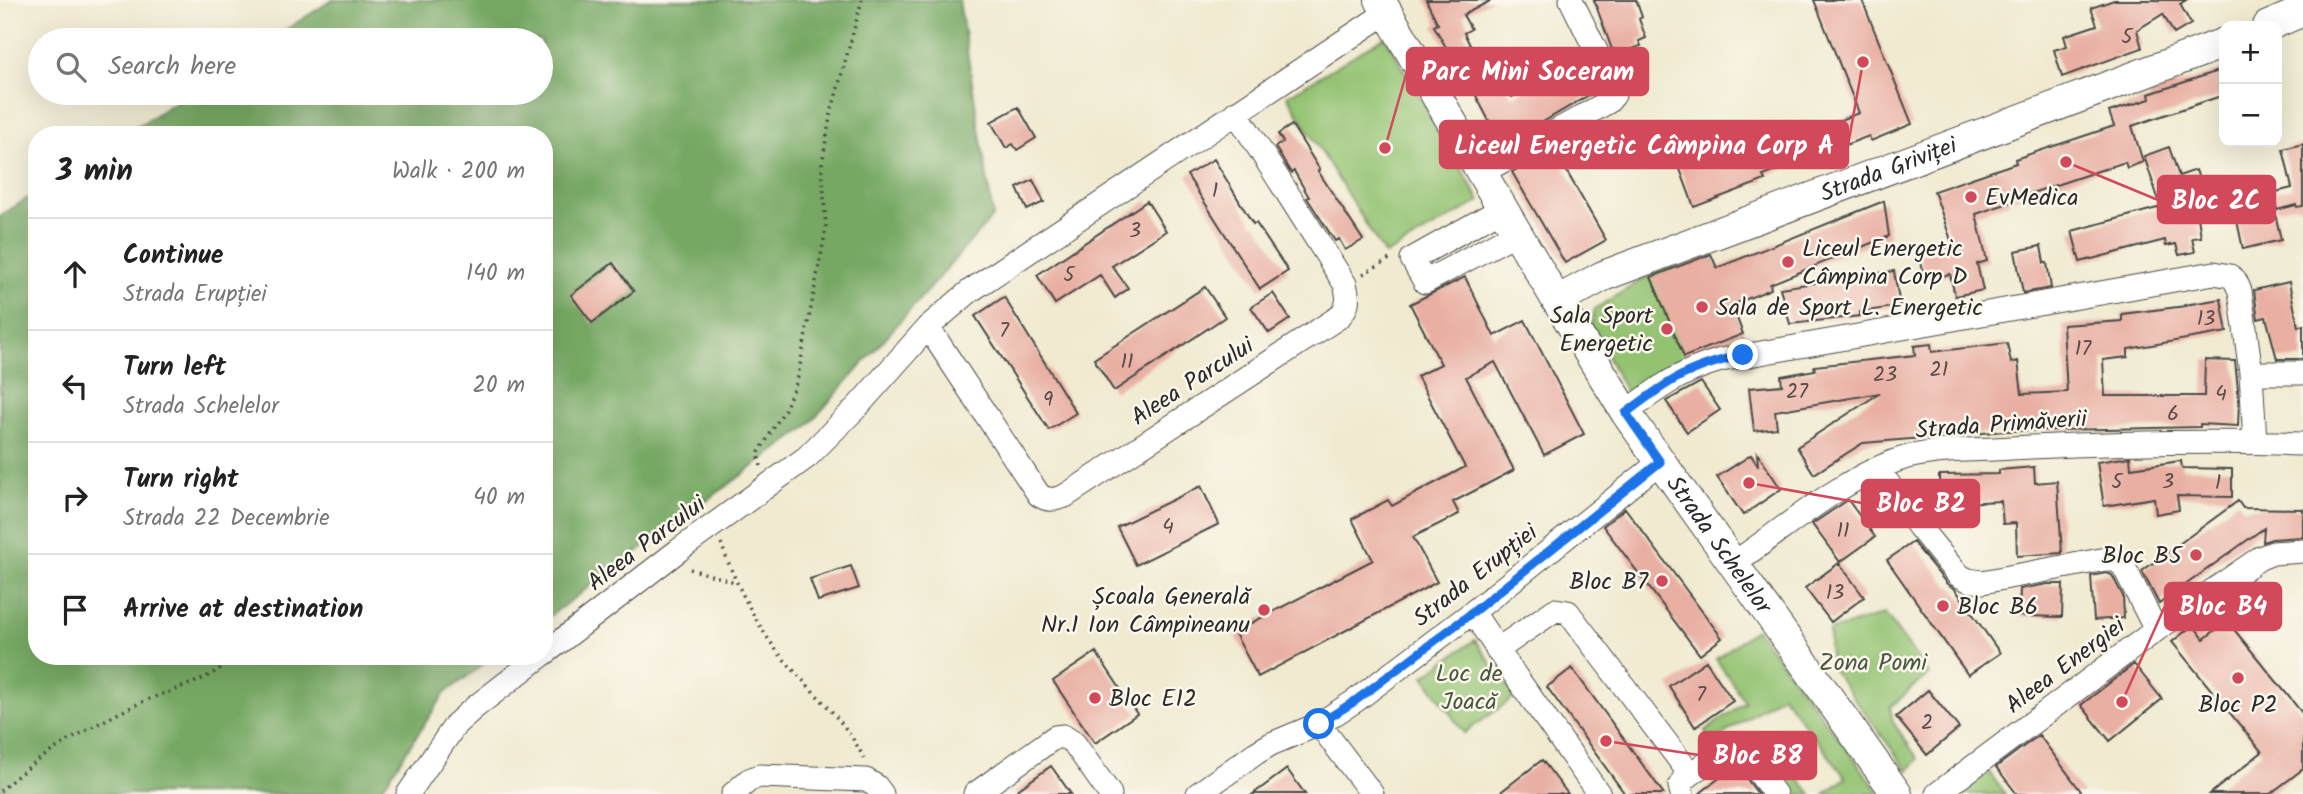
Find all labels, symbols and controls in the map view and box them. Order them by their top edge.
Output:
house number: 5 [2121,21,2134,54]
map controls [2219,21,2282,147]
button: + [2219,21,2282,84]
search box [28,28,553,105]
text: Search here [108,46,236,88]
icon: search [52,48,90,86]
callout: Parc Mini Soceram [1407,48,1648,95]
text: Parc Mini Soceram [1422,52,1634,94]
button: − [2219,84,2282,147]
callout: Liceul Energetic Câmpina Corp A [1440,121,1848,168]
text: Liceul Energetic Câmpina Corp A [1454,126,1834,168]
street label: Strada Griviței [1815,126,1964,214]
text: 3 min [56,148,133,196]
text: Walk · 200 m [392,154,525,190]
house number: 1 [1212,175,1218,208]
callout: Bloc 2C [2158,176,2275,223]
place label: EvMedica [1985,179,2079,218]
text: Bloc 2C [2172,181,2260,223]
marker: EvMedica [1963,189,1979,205]
house number: 3 [1129,215,1141,248]
place label: Liceul Energetic Câmpina Corp D [1802,230,1967,297]
text: Continue [123,235,224,277]
marker: Liceul Energetic Câmpina Corp D [1780,254,1796,270]
icon: ahead [56,255,94,293]
text: 140 m [466,256,525,292]
house number: 5 [1063,259,1076,292]
text: Strada Erupției [123,277,267,313]
place label: Sala de Sport L. Energetic [1716,289,1983,328]
place label: Sala Sport Energetic [1550,297,1654,364]
marker: Sala de Sport L. Energetic [1694,299,1710,315]
house number: 13 [2197,303,2215,336]
house number: 7 [999,315,1010,348]
marker: Sala Sport Energetic [1659,321,1675,337]
street label: Aleea Parcului [1123,327,1263,437]
house number: 17 [2075,333,2092,366]
route end [1727,339,1758,370]
house number: 11 [1120,346,1134,379]
text: Turn left [123,347,226,389]
house number: 21 [1930,354,1948,387]
house number: 23 [1873,359,1897,392]
icon: left [56,367,94,405]
text: 20 m [473,368,525,404]
house number: 27 [1786,376,1809,409]
house number: 4 [2215,378,2227,411]
house number: 9 [1043,384,1053,417]
text: Strada Schelelor [123,389,279,425]
house number: 6 [2167,398,2179,431]
street label: Strada Primăverii [1914,400,2089,451]
text: Turn right [123,459,239,501]
house number: 5 [2111,466,2124,499]
house number: 3 [2162,466,2174,499]
house number: 1 [2215,467,2221,500]
street label: Strada Schelelor [1655,468,1782,625]
icon: right [56,479,94,517]
text: 40 m [473,480,525,516]
callout: Bloc B2 [1862,480,1979,527]
text: Bloc B2 [1876,484,1966,526]
street label: Aleea Parcului [579,486,716,602]
text: Strada 22 Decembrie [123,501,330,537]
house number: 4 [1162,511,1174,544]
street label: Strada Erupției [1405,514,1548,638]
house number: 11 [1836,515,1850,548]
place label: Bloc B5 [2101,537,2184,576]
marker: Bloc B5 [2188,547,2204,563]
place label: Bloc B7 [1569,563,1649,602]
marker: Bloc B7 [1654,573,1670,589]
house number: 13 [1826,577,1844,610]
place label: Școala Generală Nr.1 Ion Câmpineanu [1041,578,1253,645]
callout: Bloc B4 [2165,583,2281,630]
text: Bloc B4 [2179,587,2267,629]
place label: Bloc B6 [1957,588,2038,627]
text: Arrive at destination [123,589,363,631]
icon: arrive [56,591,94,629]
marker: Bloc B6 [1935,598,1951,614]
marker: Școala Generală Nr.1 Ion Câmpineanu [1256,602,1272,618]
street label: Aleea Energiei [1997,607,2135,725]
park label: Zona Pomi [1819,644,1928,683]
park label: Loc de Joacă [1435,655,1503,722]
marker: Bloc P2 [2230,670,2246,686]
house number: 7 [1696,679,1707,712]
place label: Bloc E12 [1109,680,1197,719]
place label: Bloc P2 [2198,686,2278,725]
marker: Bloc E12 [1087,690,1103,706]
house number: 2 [1921,707,1933,740]
route start [1303,708,1334,739]
callout: Bloc B8 [1699,732,1816,779]
text: Bloc B8 [1713,736,1803,778]

